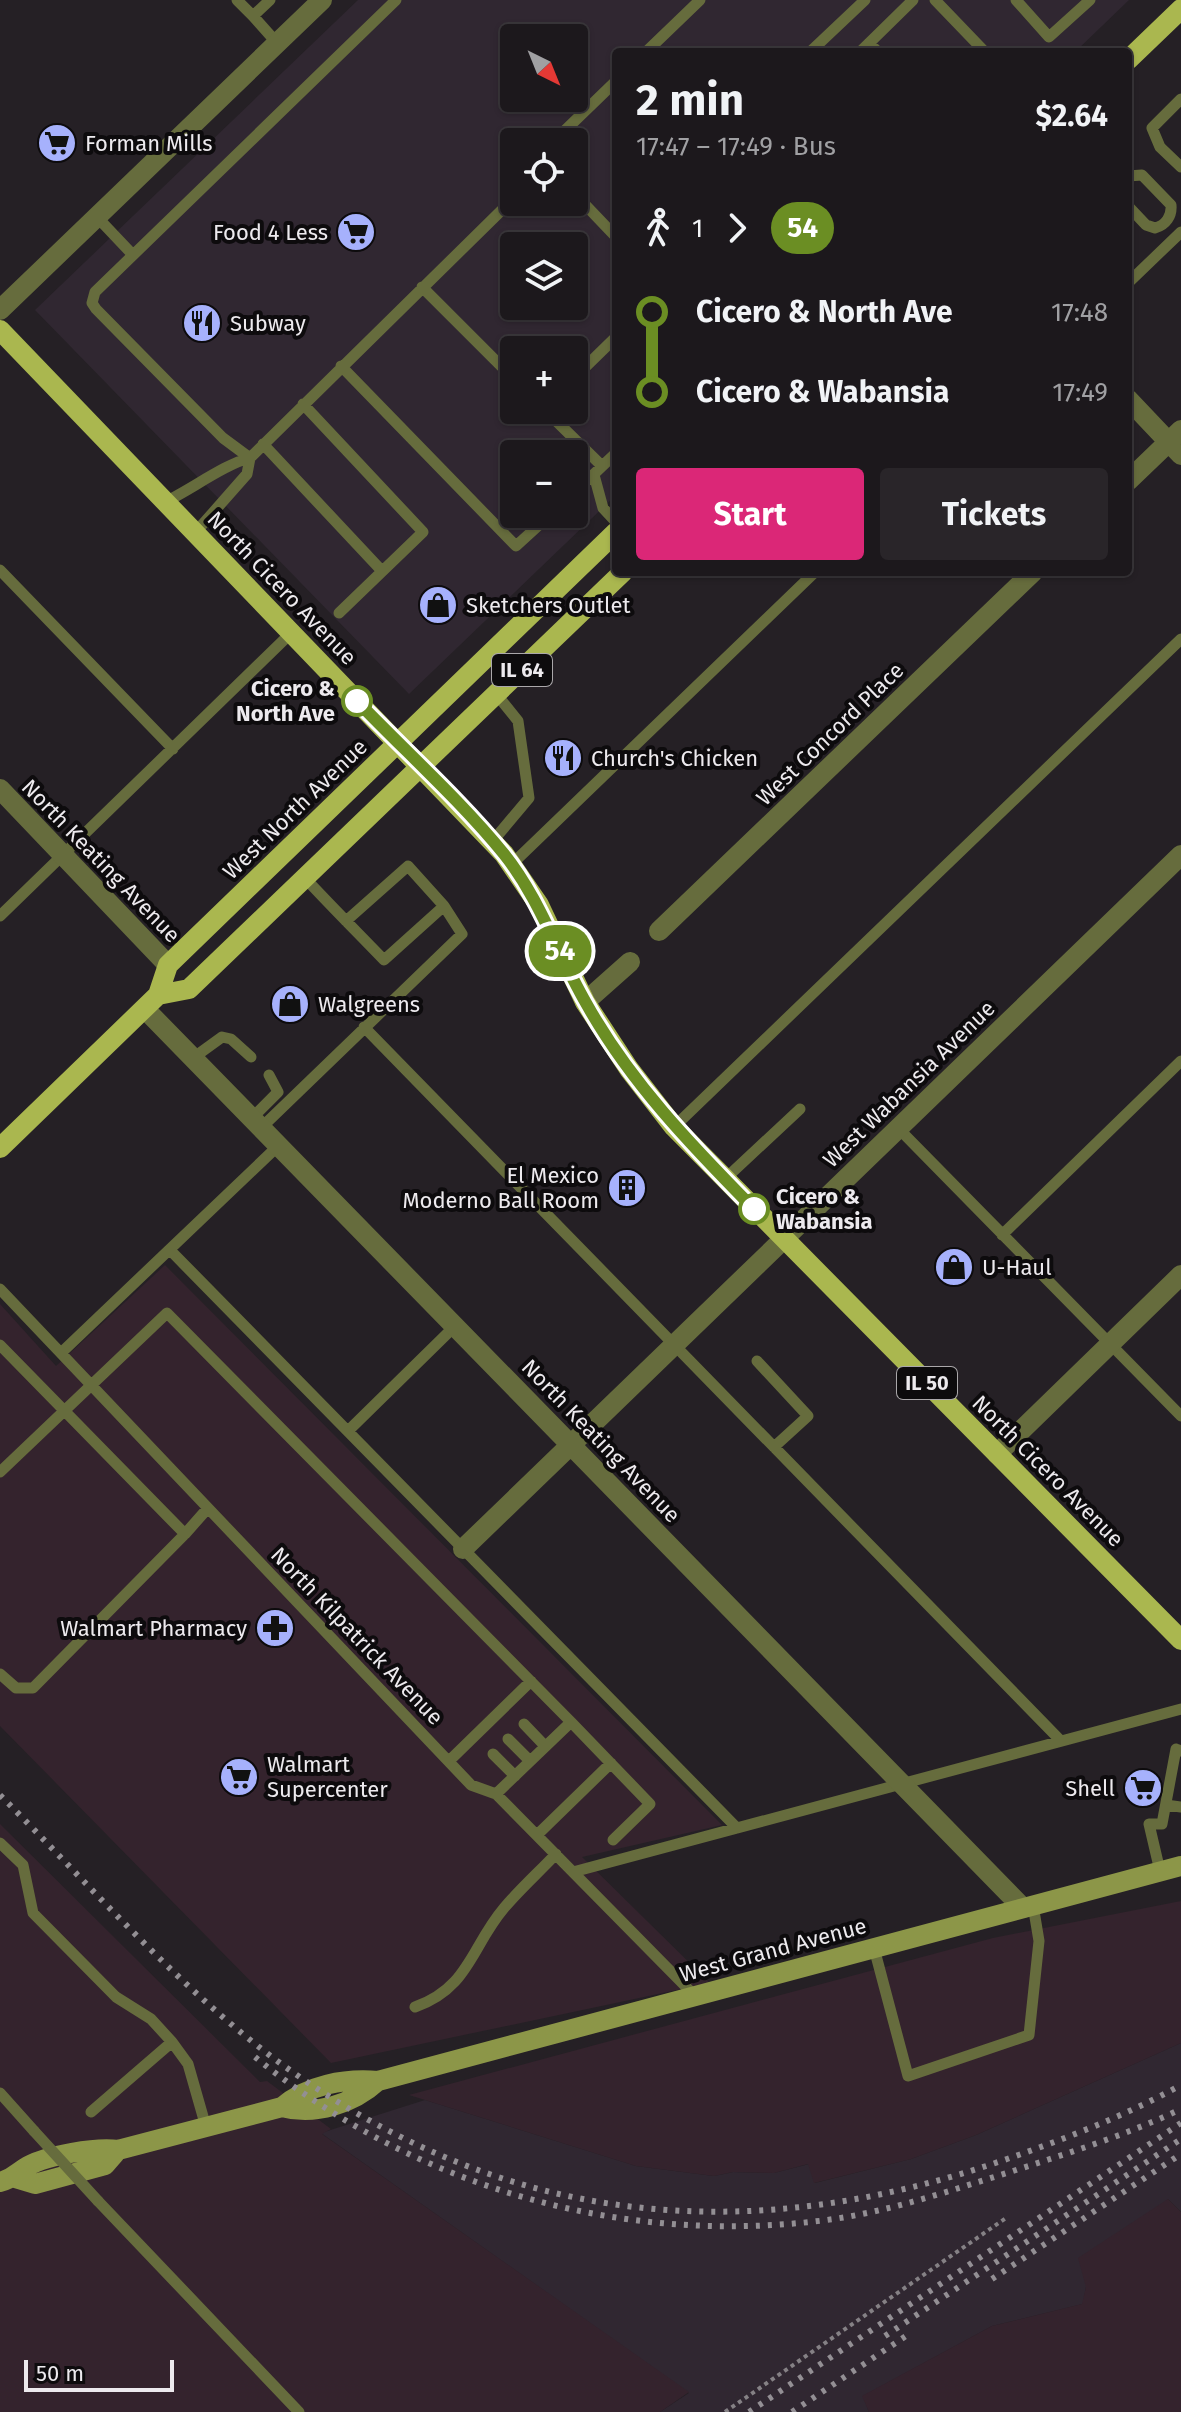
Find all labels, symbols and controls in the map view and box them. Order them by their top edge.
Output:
north arrow [500,24,588,112]
map controls [500,24,588,528]
text: 2 min [636,74,744,127]
text: $2.64 [1036,98,1108,134]
supermarket icon: Forman Mills [36,122,78,164]
button: locate [500,128,588,216]
place label: Forman Mills [85,130,212,157]
text: 17:47 – 17:49 · Bus [636,131,836,162]
icon: walk [636,206,680,250]
icon: forward [715,206,759,250]
supermarket icon: Food 4 Less [335,211,377,253]
text: 54 [787,211,818,244]
text: 1 [692,213,703,244]
place label: Food 4 Less [213,219,328,246]
button: layers [500,232,588,320]
text: Cicero & North Ave [696,294,953,330]
text: 17:48 [1051,297,1108,328]
restaurant icon: Subway [181,302,223,344]
place label: Subway [230,310,306,337]
button: + [500,336,588,424]
text: Cicero & Wabansia [696,374,949,410]
text: 17:49 [1052,377,1108,408]
button: − [500,440,588,528]
button: Start [636,468,864,560]
button: Tickets [880,468,1108,560]
street label: North Cicero Avenue [202,506,362,670]
shop icon: Sketchers Outlet [417,584,459,626]
place label: Sketchers Outlet [466,592,630,619]
road number: IL 64 [492,654,552,686]
street label: West Concord Place [751,657,909,811]
place label: Cicero & North Ave [236,675,335,727]
marker: Cicero & North Ave [342,686,372,716]
street label: West North Avenue [217,733,373,885]
restaurant icon: Church's Chicken [542,737,584,779]
place label: Church's Chicken [591,745,758,772]
street label: North Keating Avenue [16,774,186,948]
line badge: 54 [524,925,596,977]
text: 54 [545,934,575,967]
shop icon: Walgreens [269,983,311,1025]
place label: Walgreens [318,991,420,1018]
street label: West Wabansia Avenue [817,995,1001,1173]
place label: El Mexico Moderno Ball Room [402,1162,599,1214]
building icon: El Mexico Moderno Ball Room [606,1167,648,1209]
place label: Cicero & Wabansia [776,1183,873,1235]
marker: Cicero & Wabansia [739,1194,769,1224]
shop icon: U-Haul [933,1246,975,1288]
place label: U-Haul [982,1254,1052,1281]
street label: North Keating Avenue [516,1354,686,1528]
road number: IL 50 [897,1367,957,1399]
street label: North Cicero Avenue [967,1390,1129,1552]
street label: North Kilpatrick Avenue [265,1541,449,1731]
pharmacy icon: Walmart Pharmacy [254,1607,296,1649]
place label: Walmart Pharmacy [60,1615,247,1642]
place label: Walmart Supercenter [267,1751,388,1803]
supermarket icon: Walmart Supercenter [218,1756,260,1798]
supermarket icon: Shell [1122,1767,1164,1809]
place label: Shell [1065,1775,1115,1802]
street label: West Grand Avenue [677,1912,869,1988]
scale bar [24,2356,174,2392]
text: 50 m [36,2360,84,2387]

